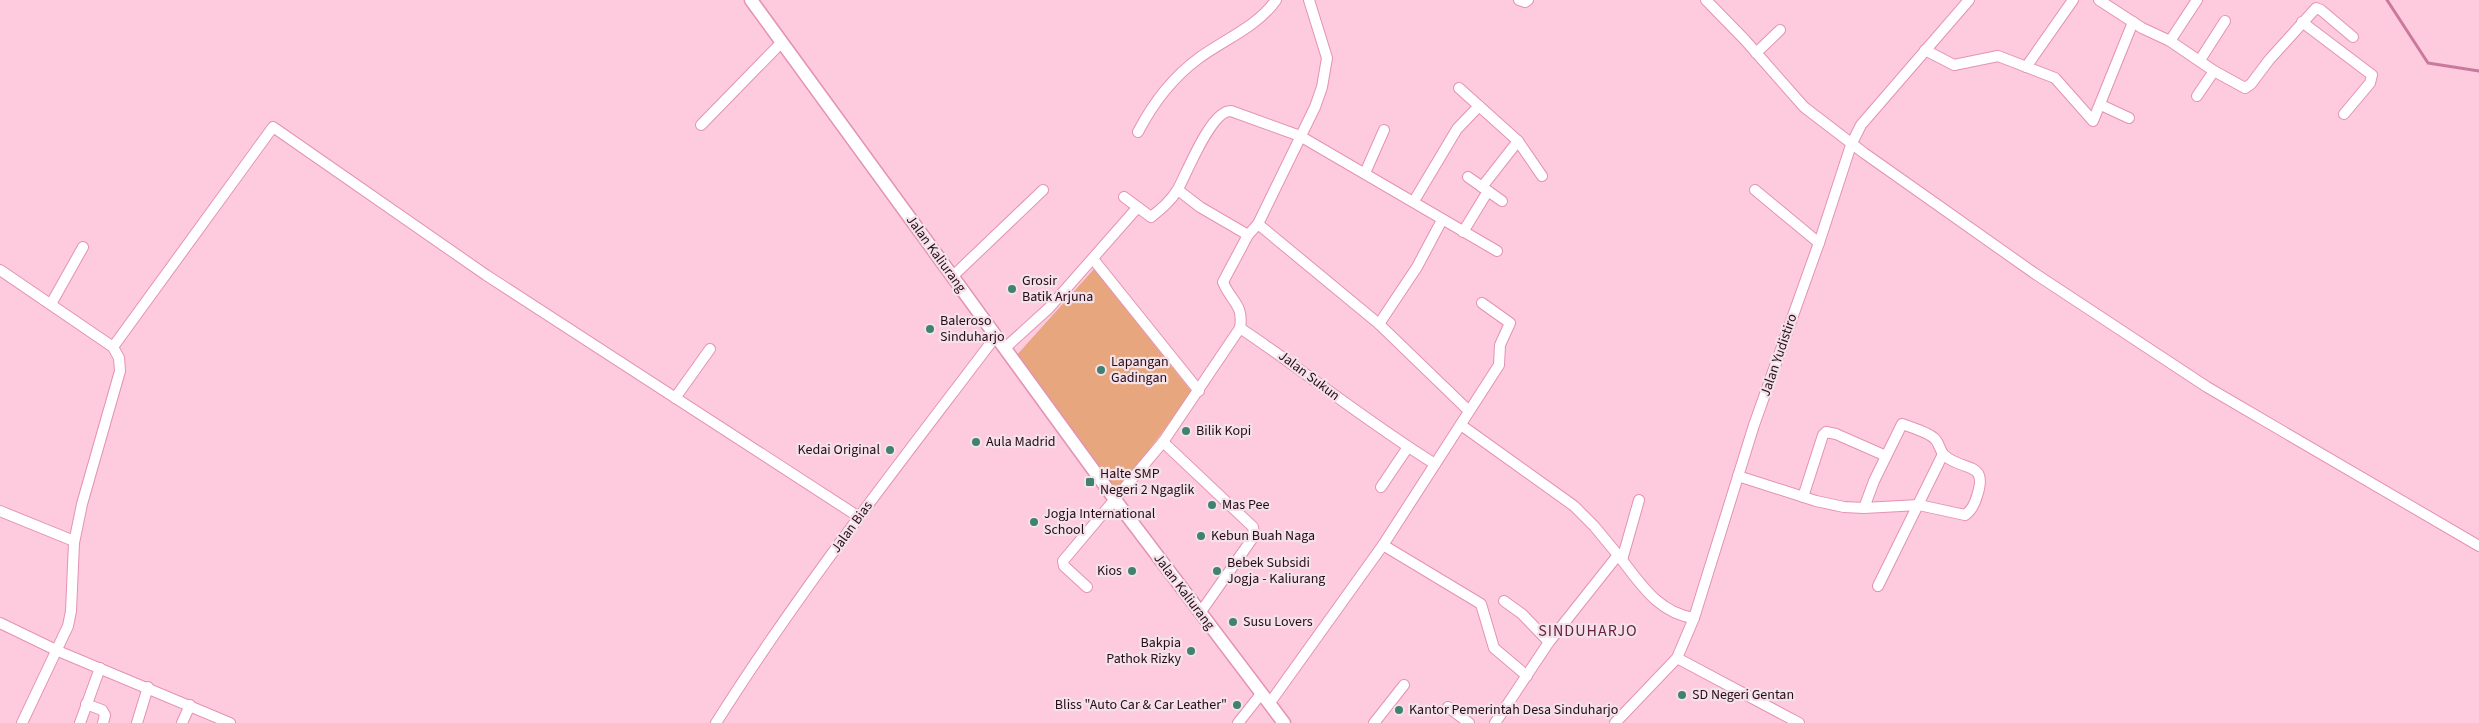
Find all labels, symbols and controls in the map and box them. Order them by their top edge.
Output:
street label: Jalan Kaliurang [901,211,971,297]
place label: Grosir Batik Arjuna [1022,271,1093,307]
marker: Grosir Batik Arjuna [1006,283,1018,295]
place label: Baleroso Sinduharjo [940,311,1005,347]
street label: Jalan Yudistiro [1756,311,1802,399]
marker: Baleroso Sinduharjo [924,323,936,335]
street label: Jalan Sukun [1274,346,1344,406]
place label: Lapangan Gadingan [1111,352,1169,388]
marker: Lapangan Gadingan [1095,364,1107,376]
place label: Bilik Kopi [1196,421,1251,441]
marker: Bilik Kopi [1180,425,1192,437]
place label: Aula Madrid [986,432,1056,452]
marker: Aula Madrid [970,436,982,448]
place label: Kedai Original [798,440,880,460]
marker: Kedai Original [884,444,896,456]
place label: Halte SMP Negeri 2 Ngaglik [1100,464,1195,500]
marker: Halte SMP Negeri 2 Ngaglik [1084,476,1096,488]
place label: Mas Pee [1222,495,1269,515]
street label: Jalan Bias [826,497,878,557]
marker: Mas Pee [1206,499,1218,511]
place label: Jogja International School [1044,504,1156,540]
marker: Jogja International School [1028,516,1040,528]
place label: Kebun Buah Naga [1211,526,1315,546]
marker: Kebun Buah Naga [1195,530,1207,542]
street label: Jalan Kaliurang [1149,550,1219,634]
place label: Bebek Subsidi Jogja - Kaliurang [1227,553,1325,589]
place label: Kios [1097,561,1122,581]
marker: Kios [1126,565,1138,577]
marker: Bebek Subsidi Jogja - Kaliurang [1211,565,1223,577]
place label: Susu Lovers [1243,612,1313,632]
marker: Susu Lovers [1227,616,1239,628]
district label: SINDUHARJO [1538,620,1638,642]
place label: Bakpia Pathok Rizky [1106,633,1181,669]
marker: Bakpia Pathok Rizky [1185,645,1197,657]
place label: SD Negeri Gentan [1692,685,1794,705]
marker: SD Negeri Gentan [1676,689,1688,701]
place label: Bliss "Auto Car & Car Leather" [1055,695,1227,715]
marker: Bliss "Auto Car & Car Leather" [1231,699,1243,711]
place label: Kantor Pemerintah Desa Sinduharjo [1409,700,1618,720]
marker: Kantor Pemerintah Desa Sinduharjo [1393,704,1405,716]

